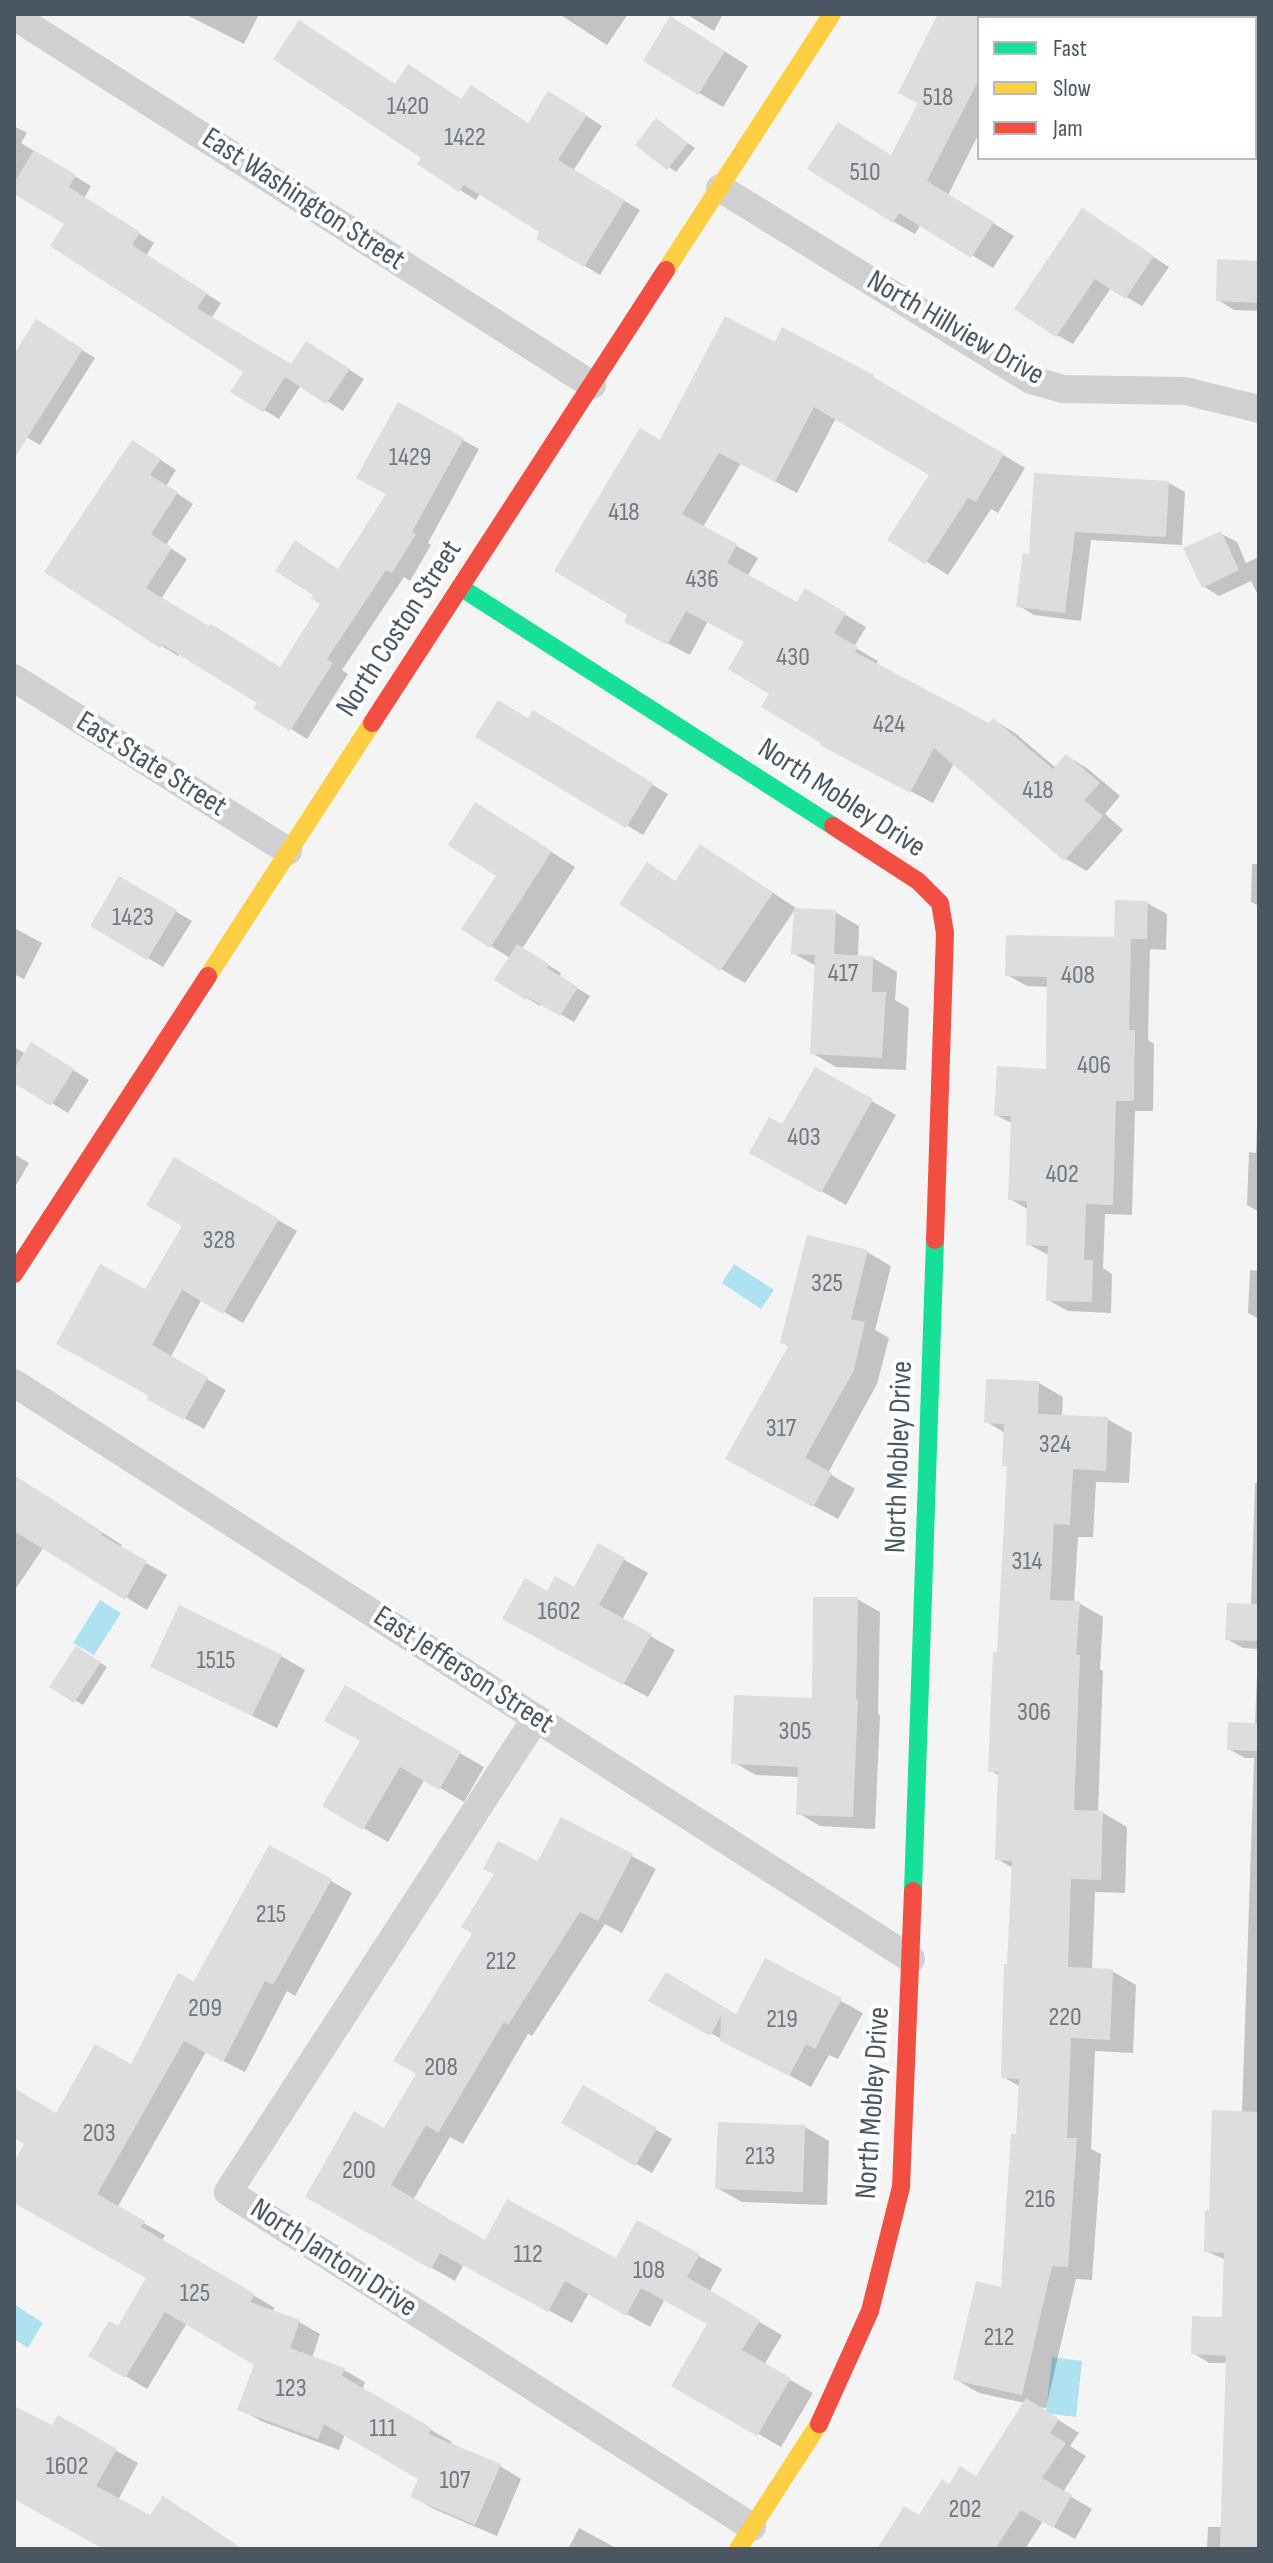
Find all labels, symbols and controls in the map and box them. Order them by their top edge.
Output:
legend [977,16,1257,160]
text: Fast [1053,34,1087,63]
text: Slow [1053,74,1091,103]
house number: 518 [923,82,953,114]
house number: 1420 [387,91,429,123]
text: Jam [1053,114,1083,143]
street label: East Washington Street [195,121,411,279]
house number: 1422 [444,122,486,154]
house number: 510 [849,157,881,189]
street label: North Hillview Drive [860,264,1050,394]
house number: 1429 [389,442,431,474]
house number: 418 [608,497,640,529]
street label: North Coston Street [330,534,470,724]
house number: 436 [685,564,719,596]
house number: 430 [776,642,810,674]
street label: East State Street [69,705,233,825]
house number: 424 [873,709,905,741]
street label: North Mobley Drive [751,732,931,866]
house number: 418 [1022,775,1054,807]
house number: 1423 [112,902,154,934]
house number: 417 [828,958,858,990]
house number: 408 [1061,960,1095,992]
house number: 406 [1077,1050,1111,1082]
house number: 403 [787,1122,821,1154]
house number: 402 [1045,1159,1079,1191]
house number: 328 [202,1225,236,1257]
house number: 325 [811,1268,843,1300]
street label: North Mobley Drive [879,1360,921,1554]
house number: 317 [766,1413,796,1445]
house number: 324 [1039,1429,1071,1461]
house number: 314 [1012,1546,1042,1578]
house number: 1602 [538,1596,580,1628]
street label: East Jefferson Street [366,1599,560,1743]
house number: 1515 [196,1645,236,1677]
house number: 306 [1017,1697,1051,1729]
house number: 305 [779,1716,811,1748]
house number: 215 [256,1899,286,1931]
house number: 212 [486,1946,516,1978]
house number: 209 [188,1993,222,2025]
house number: 220 [1048,2002,1082,2034]
house number: 219 [766,2004,798,2036]
street label: North Mobley Drive [849,2006,899,2200]
house number: 208 [424,2052,458,2084]
house number: 203 [82,2118,116,2150]
house number: 213 [745,2141,775,2173]
house number: 200 [342,2155,376,2187]
house number: 216 [1024,2184,1056,2216]
street label: North Jantoni Drive [243,2192,423,2326]
house number: 112 [513,2239,543,2271]
house number: 108 [633,2255,665,2287]
house number: 125 [180,2278,210,2310]
house number: 212 [984,2322,1014,2354]
house number: 123 [275,2373,307,2405]
house number: 111 [369,2413,397,2445]
house number: 1602 [46,2451,88,2483]
house number: 107 [439,2465,471,2497]
house number: 202 [948,2494,982,2526]

